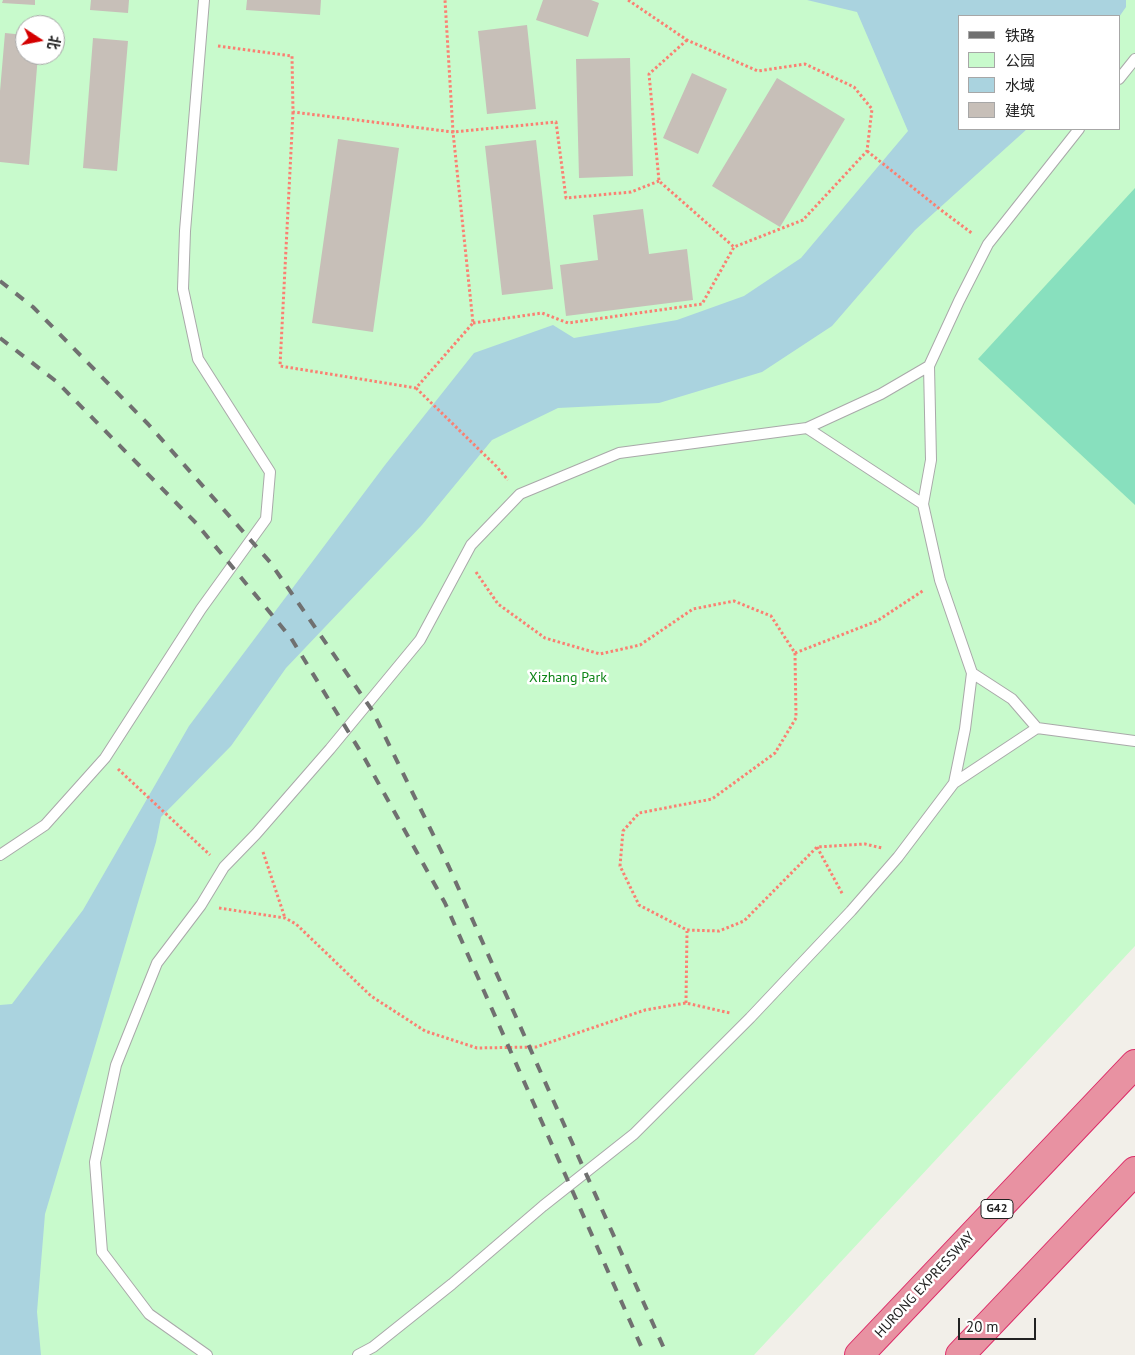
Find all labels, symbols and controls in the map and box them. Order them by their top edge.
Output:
north arrow [15,15,65,65]
legend [958,15,1120,130]
text: 铁路 [1005,26,1035,45]
text: 北 [44,34,64,51]
text: 公园 [1005,51,1035,70]
text: 水域 [1005,76,1035,95]
text: 建筑 [1005,101,1035,120]
park label: Xizhang Park [529,670,607,686]
road number: G42 [981,1200,1013,1218]
street label: HURONG EXPRESSWAY [872,1229,978,1341]
scale bar [960,1308,1038,1340]
text: 20 m [966,1317,999,1336]

